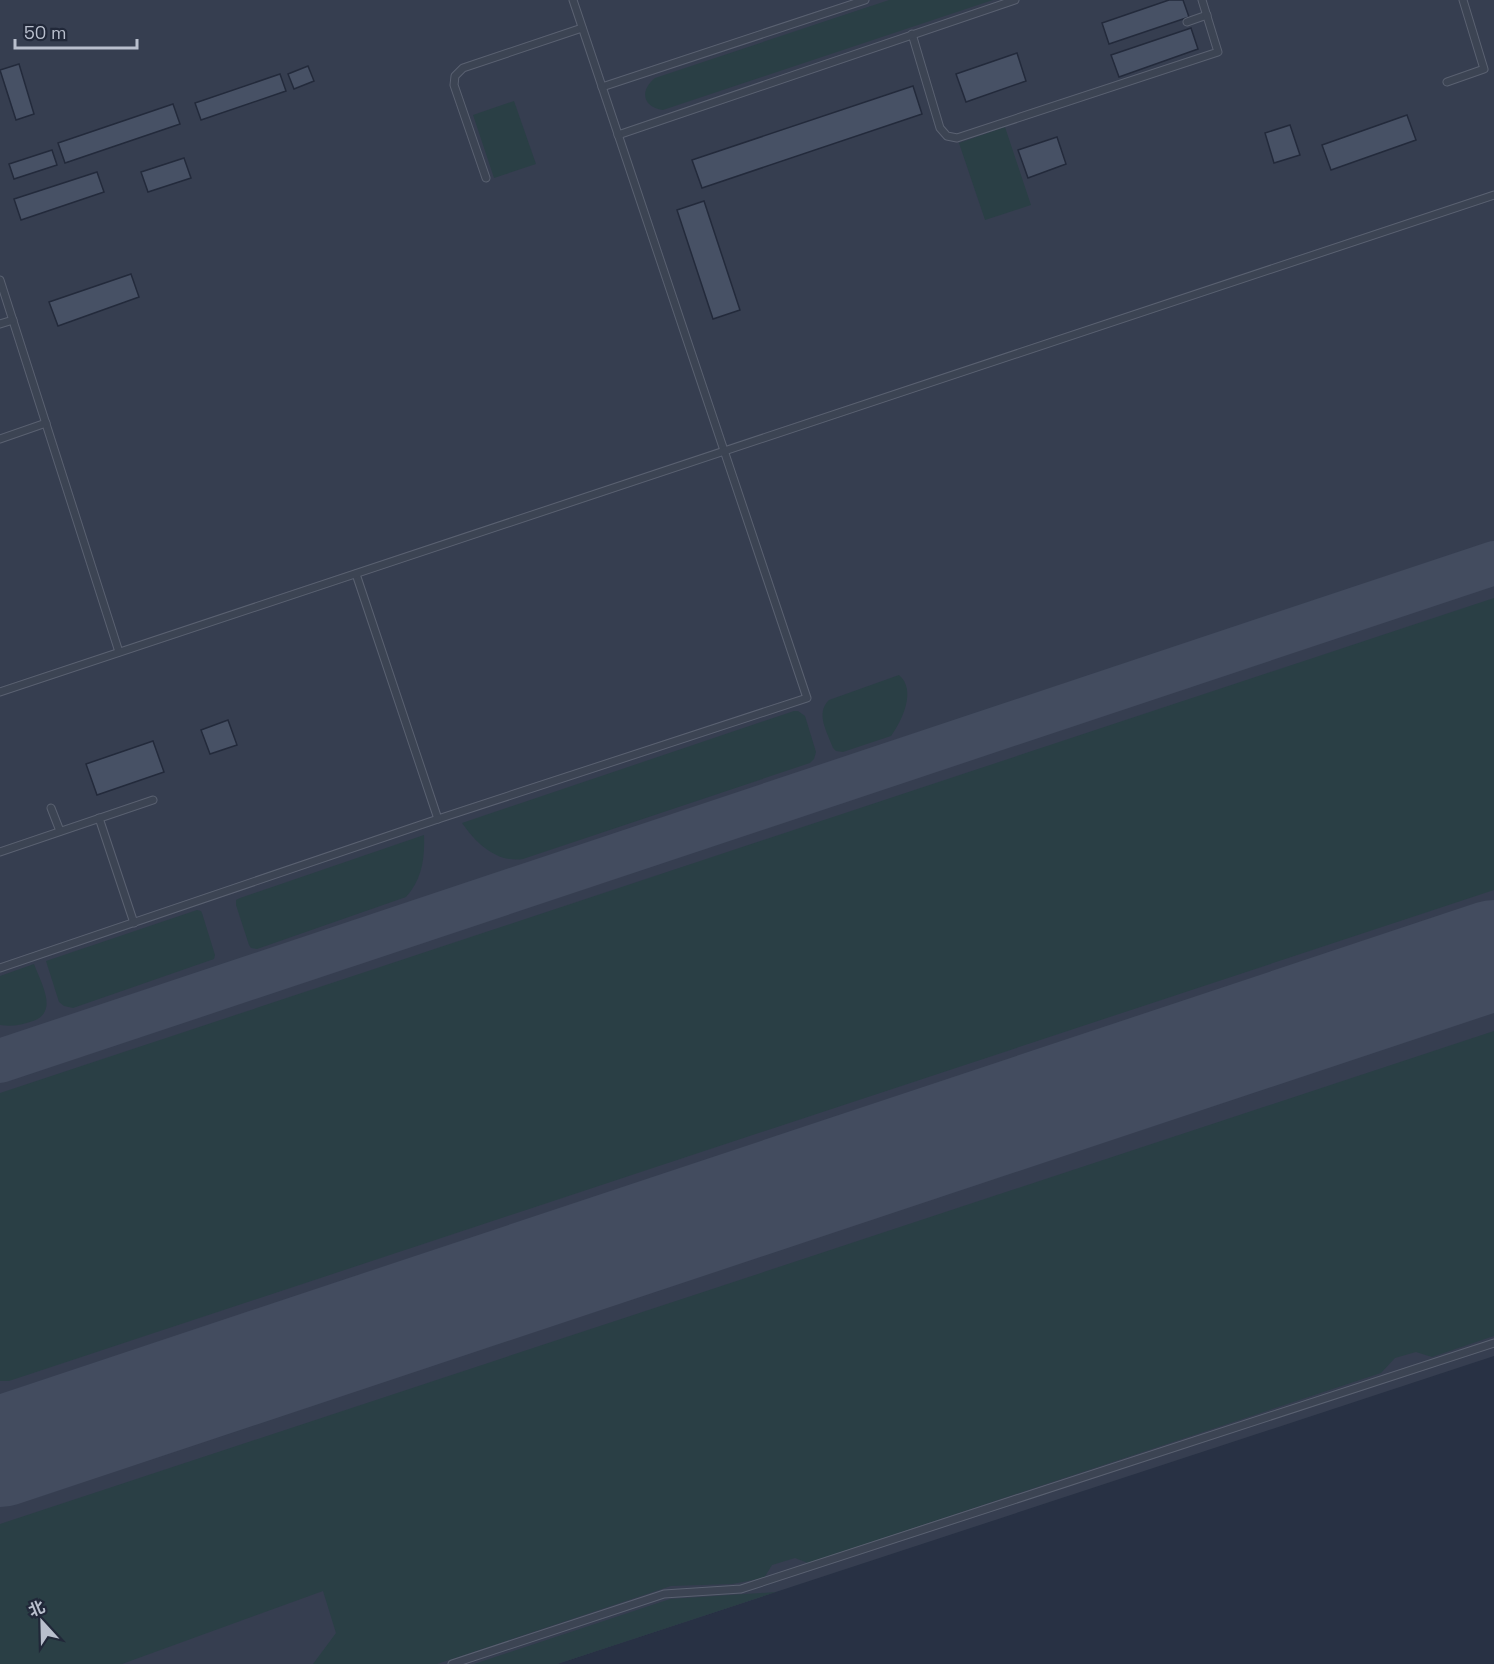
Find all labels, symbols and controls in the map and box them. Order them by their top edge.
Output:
scale bar [15,12,136,50]
text: 50 m [24,21,66,44]
north arrow [12,1592,72,1652]
text: 北 [25,1596,48,1621]

